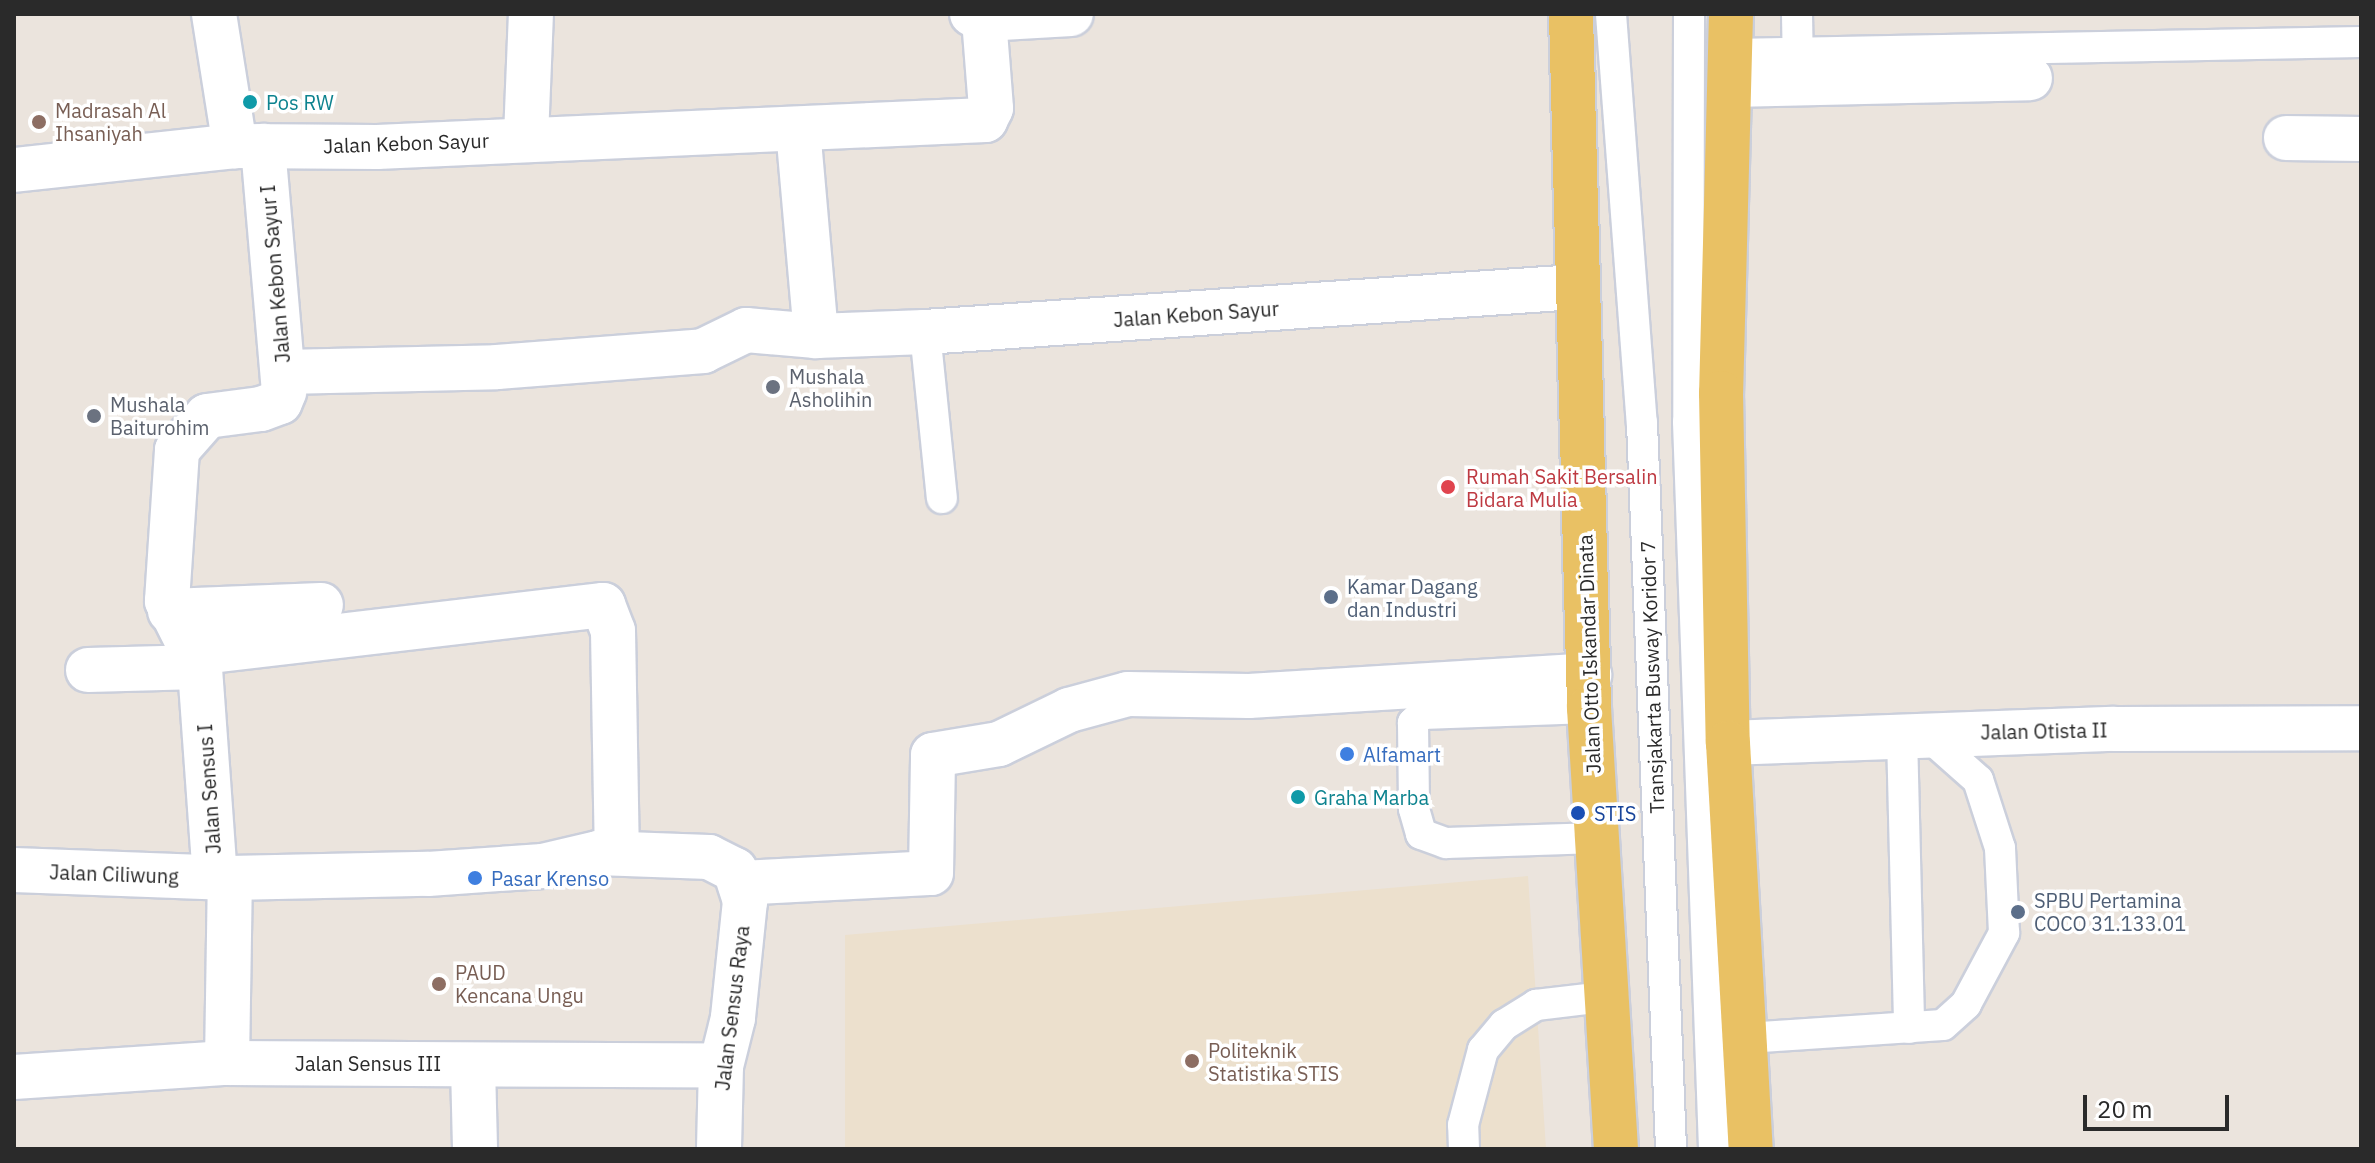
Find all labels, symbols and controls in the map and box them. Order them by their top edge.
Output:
place label: Pos RW [266,90,334,114]
marker: Pos RW [241,93,259,111]
place label: Madrasah Al Ihsaniyah [55,98,166,145]
marker: Madrasah Al Ihsaniyah [30,113,48,131]
street label: Jalan Kebon Sayur [323,128,489,158]
street label: Jalan Kebon Sayur I [255,184,295,364]
street label: Jalan Kebon Sayur [1112,296,1280,332]
place label: Mushala Asholihin [789,364,872,411]
marker: Mushala Asholihin [764,378,782,396]
place label: Mushala Baiturohim [110,392,209,439]
marker: Mushala Baiturohim [85,407,103,425]
place label: Rumah Sakit Bersalin Bidara Mulia [1466,464,1658,511]
marker: Rumah Sakit Bersalin Bidara Mulia [1437,476,1459,498]
street label: Jalan Otto Iskandar Dinata [1573,534,1605,774]
street label: Transjakarta Busway Koridor 7 [1635,540,1669,814]
place label: Kamar Dagang dan Industri [1347,574,1477,621]
marker: Kamar Dagang dan Industri [1322,588,1340,606]
street label: Jalan Otista II [1980,718,2108,744]
street label: Jalan Sensus I [192,723,226,855]
place label: Alfamart [1363,742,1441,766]
marker: Alfamart [1338,745,1356,763]
place label: Graha Marba [1314,785,1429,809]
marker: Graha Marba [1289,788,1307,806]
place label: STIS [1594,801,1636,825]
marker: STIS [1569,804,1587,822]
street label: Jalan Ciliwung [49,860,179,888]
place label: Pasar Krenso [491,866,609,890]
marker: Pasar Krenso [466,869,484,887]
place label: SPBU Pertamina COCO 31.133.01 [2034,888,2186,935]
marker: SPBU Pertamina COCO 31.133.01 [2009,903,2027,921]
street label: Jalan Sensus Raya [710,924,754,1092]
place label: PAUD Kencana Ungu [455,960,584,1007]
marker: PAUD Kencana Ungu [430,975,448,993]
place label: Politeknik Statistika STIS [1208,1038,1339,1085]
street label: Jalan Sensus III [295,1051,441,1075]
marker: Politeknik Statistika STIS [1183,1052,1201,1070]
scale bar [2087,1079,2233,1129]
text: 20 m [2097,1093,2152,1125]

